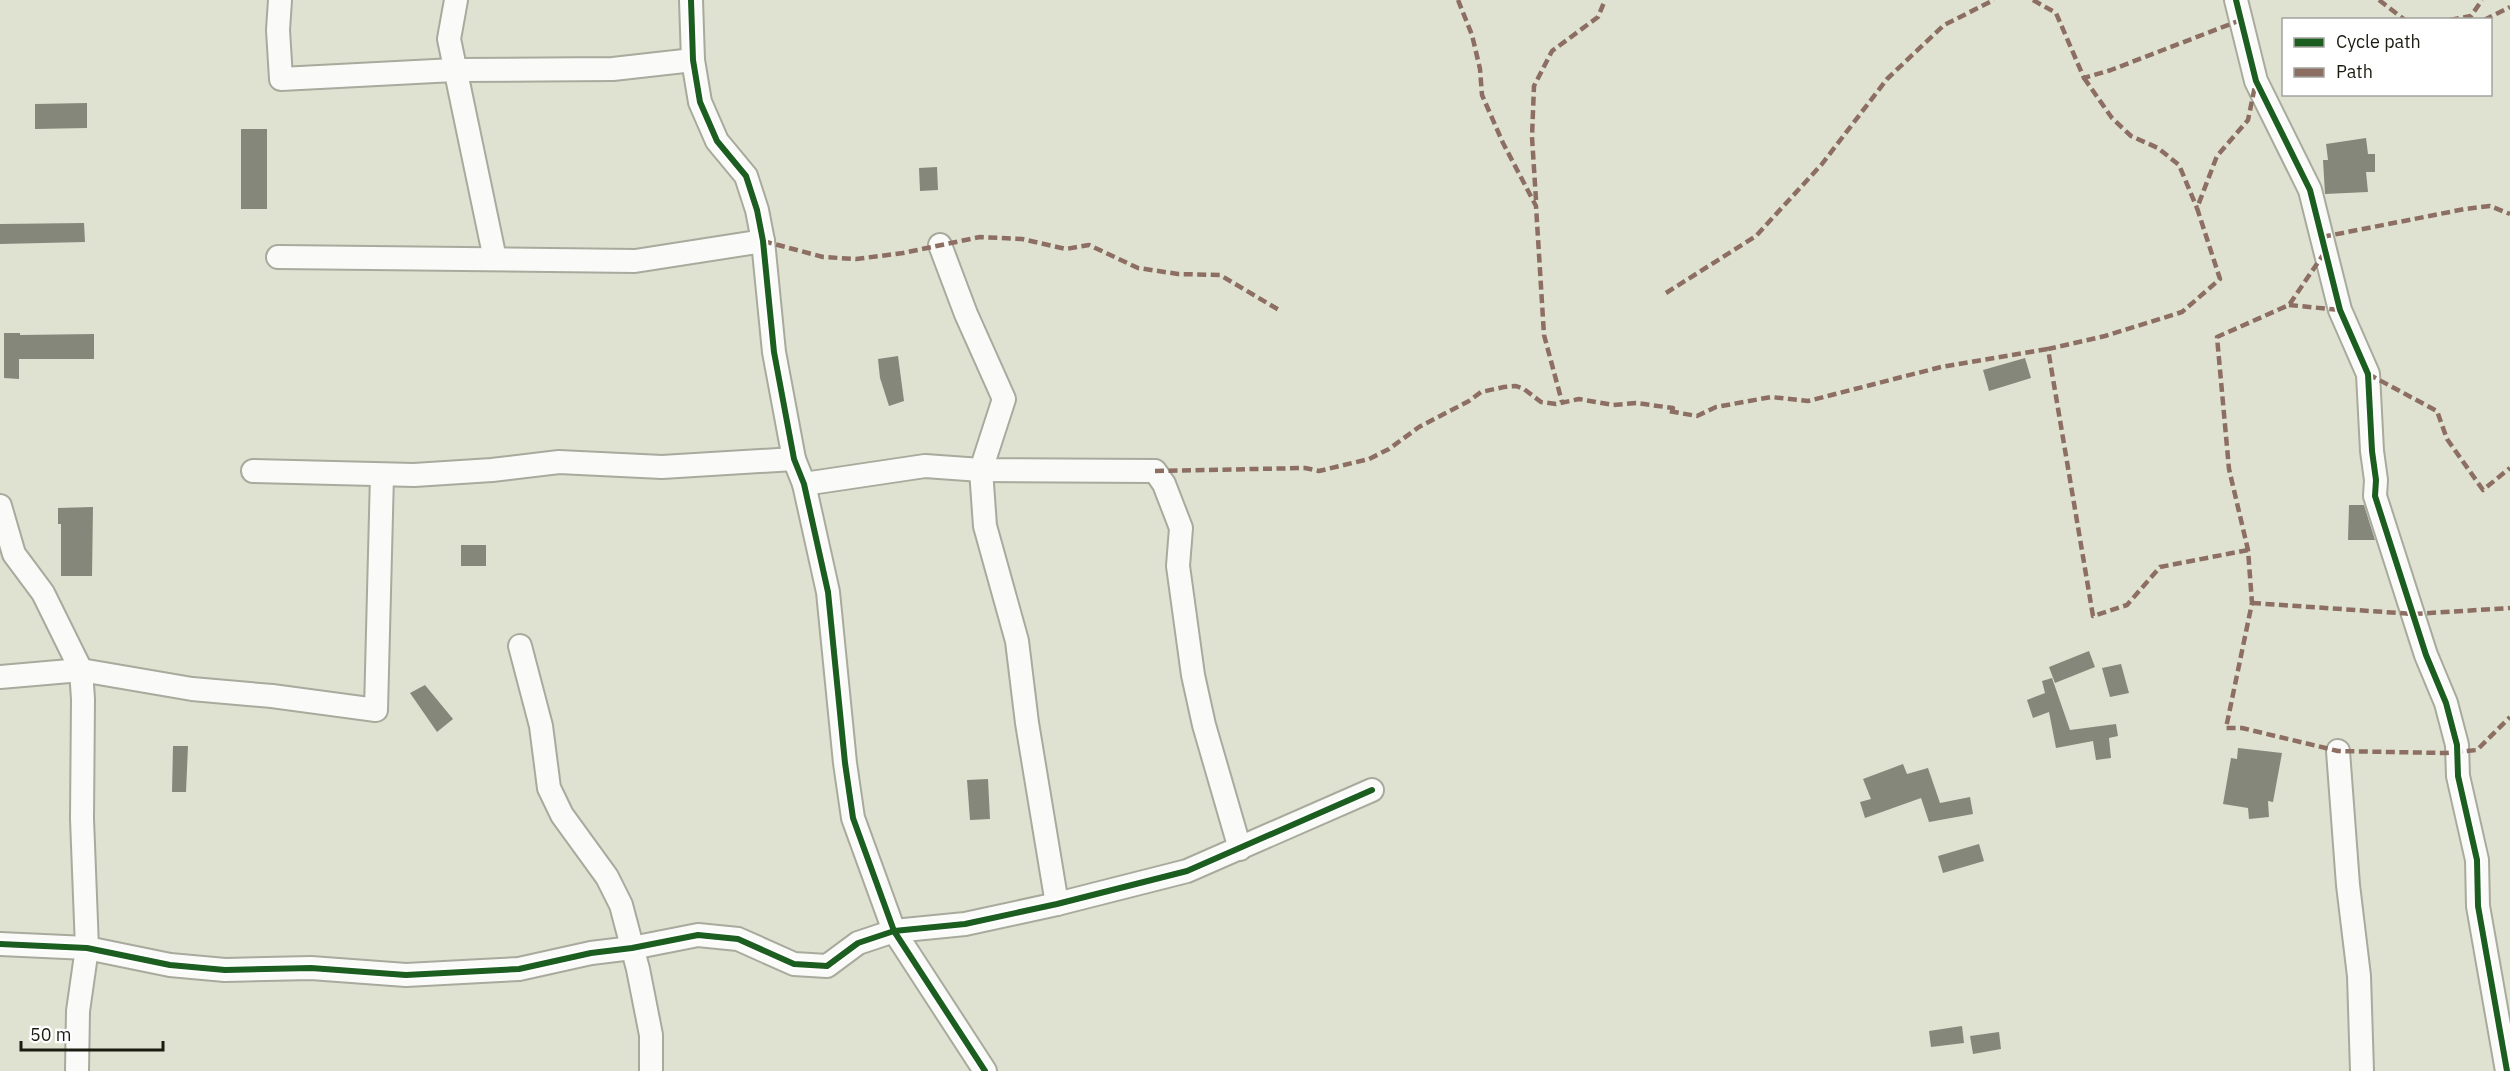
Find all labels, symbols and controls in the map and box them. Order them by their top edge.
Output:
legend [2282,18,2492,96]
text: Cycle path [2336,30,2421,53]
text: Path [2336,60,2373,83]
scale bar [21,1014,164,1052]
text: 50 m [30,1023,72,1046]

